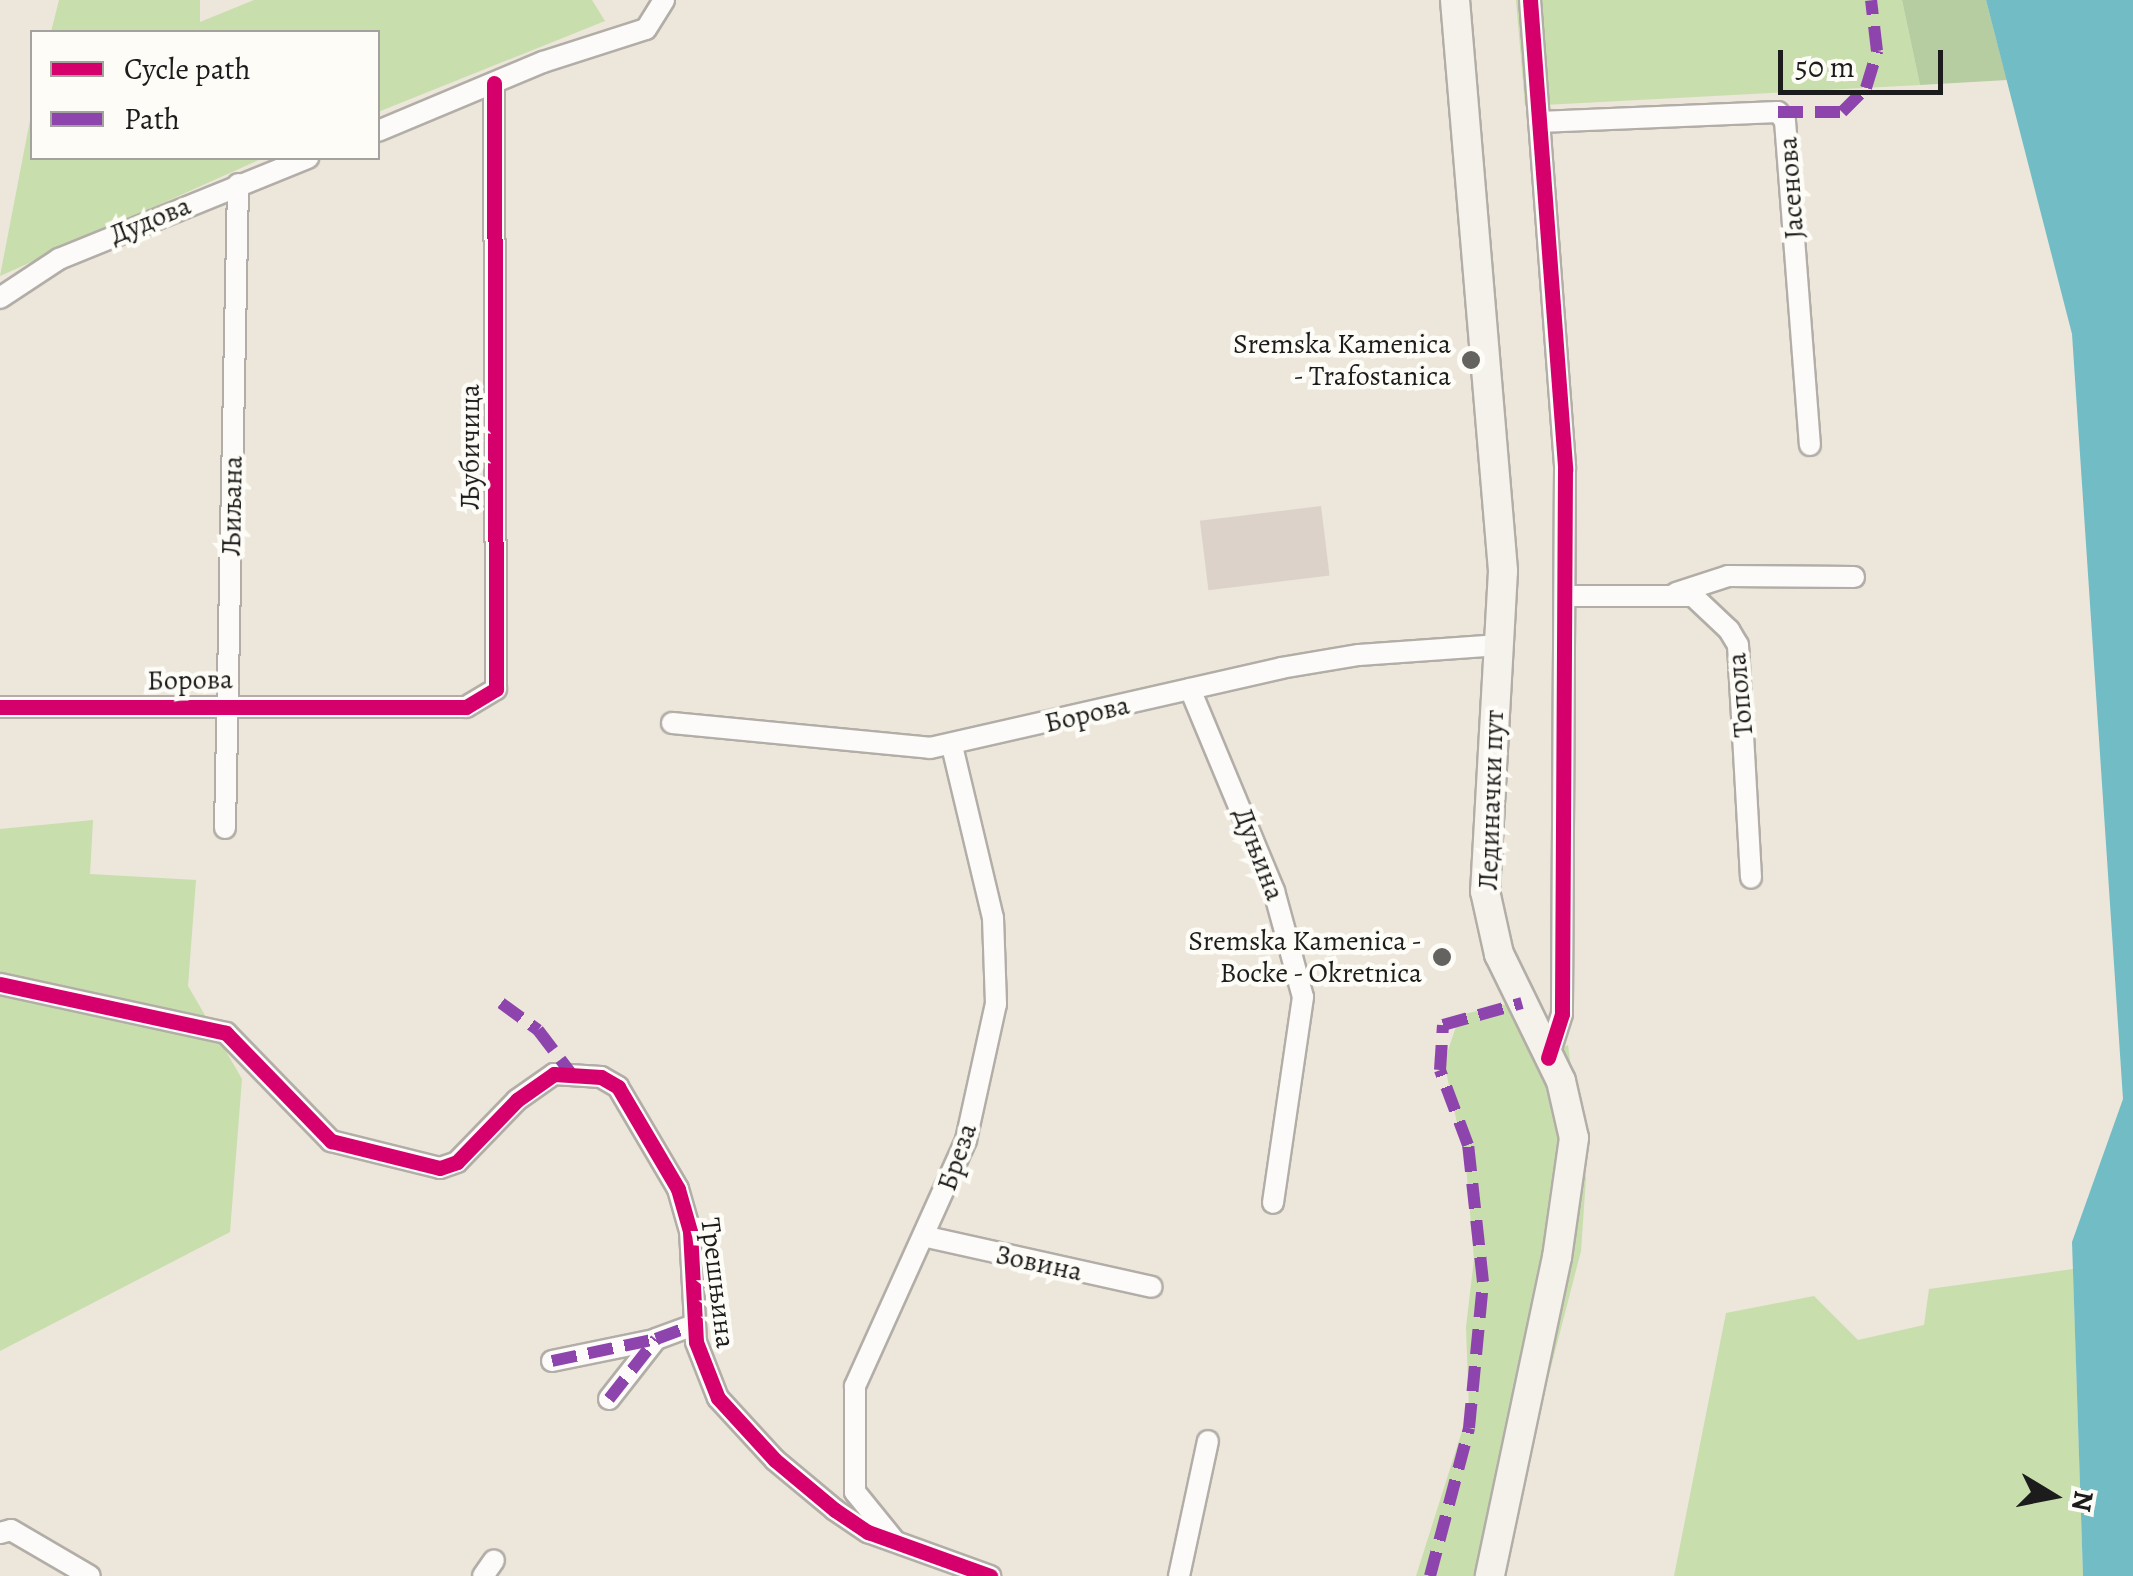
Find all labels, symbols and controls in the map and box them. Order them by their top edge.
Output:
legend [30,30,380,160]
scale bar [1783,30,1948,92]
text: 50 m [1795,47,1855,87]
text: Cycle path [124,49,251,89]
text: Path [124,99,180,139]
street label: Јасенова [1771,136,1811,240]
street label: Дудова [104,189,196,251]
place label: Sremska Kamenica - Trafostanica [1233,327,1451,393]
marker: Sremska Kamenica - Trafostanica [1460,349,1482,371]
street label: Љубичица [453,384,487,510]
street label: Љиљана [214,455,250,557]
street label: Топола [1720,651,1760,739]
street label: Борова [147,662,233,698]
street label: Борова [1041,688,1133,740]
street label: Лединачки пут [1471,709,1511,891]
street label: Дуњина [1226,803,1292,905]
place label: Sremska Kamenica - Bocke - Okretnica [1188,924,1422,990]
marker: Sremska Kamenica - Bocke - Okretnica [1431,946,1453,968]
street label: Бреза [930,1119,984,1195]
street label: Трешњина [693,1216,743,1350]
street label: Зовина [993,1237,1085,1289]
north arrow [2003,1446,2103,1546]
text: N [2062,1488,2103,1515]

